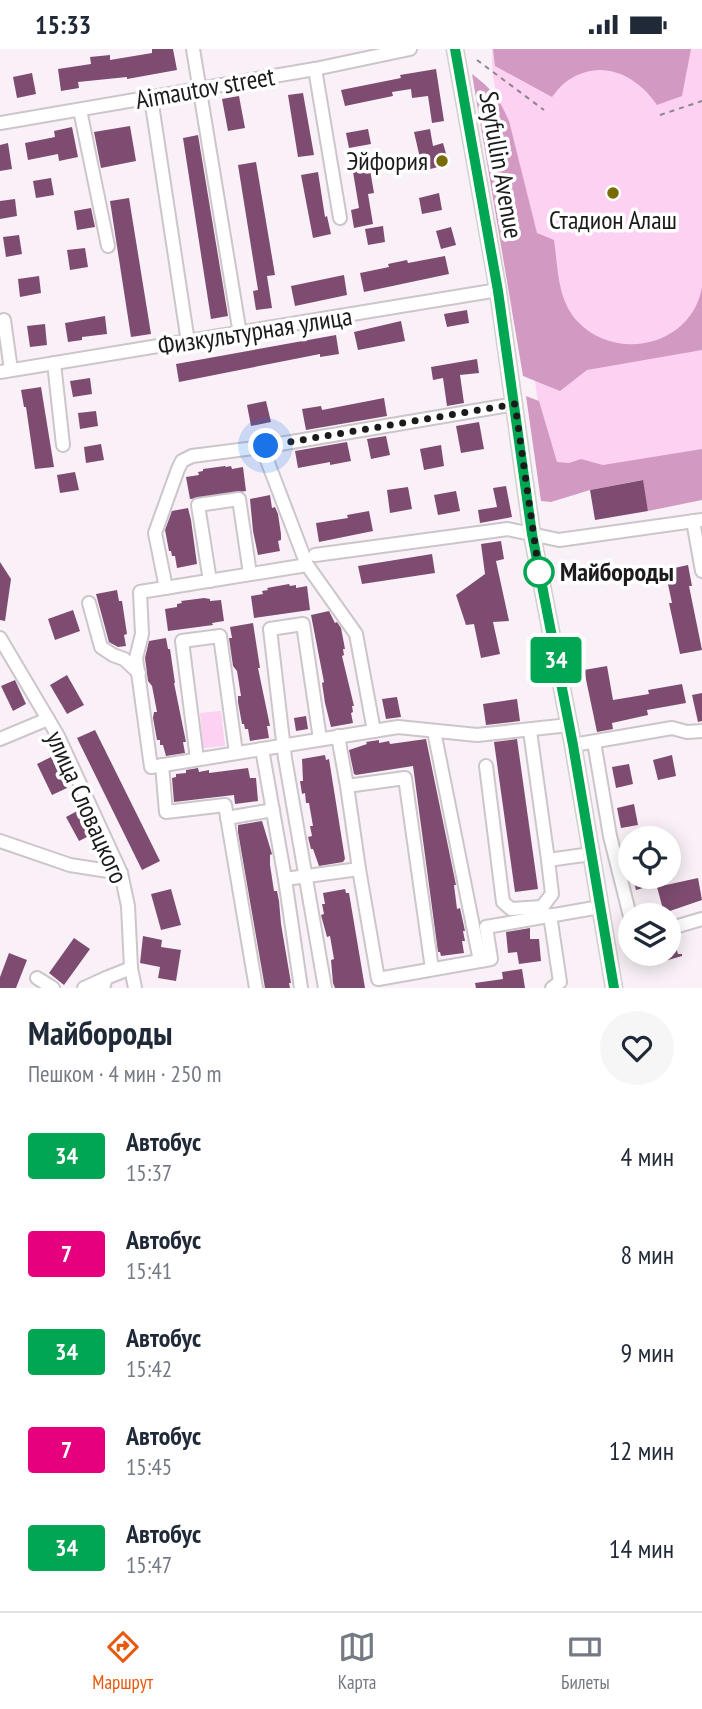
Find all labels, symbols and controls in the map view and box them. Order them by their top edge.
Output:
text: 15:33 [35,8,91,41]
street label: Aimautov street [133,59,277,116]
street label: Seyfullin Avenue [472,89,531,241]
place label: Эйфория [346,144,428,177]
marker: Эйфория [434,153,450,169]
marker: Стадион Алаш [605,185,621,201]
place label: Стадион Алаш [549,203,677,236]
street label: Физкультурная улица [156,299,354,362]
your location [248,428,283,463]
place label: Майбороды [560,555,674,588]
marker: Майбороды [524,557,554,587]
line badge: 34 [524,637,588,683]
text: 34 [545,644,567,675]
street label: улица Словацкого [39,725,136,888]
map controls [618,826,681,966]
button: locate [618,826,681,889]
button: layers [618,903,681,966]
text: Майбороды [28,1011,172,1054]
button: heart [600,1011,674,1085]
text: Пешком · 4 мин · 250 m [28,1059,221,1088]
text: Автобус [126,1125,201,1158]
text: 34 [55,1140,78,1171]
text: 4 мин [621,1140,674,1173]
text: 15:37 [126,1158,172,1187]
text: Автобус [126,1223,201,1256]
text: 7 [61,1238,72,1269]
text: 8 мин [621,1238,674,1271]
text: 15:41 [126,1256,172,1285]
text: Автобус [126,1321,201,1354]
text: 34 [55,1336,78,1367]
text: 9 мин [621,1336,674,1369]
text: 15:42 [126,1354,172,1383]
text: Автобус [126,1419,201,1452]
text: 7 [61,1434,72,1465]
text: 12 мин [609,1434,674,1467]
text: 15:45 [126,1452,172,1481]
text: Автобус [126,1517,201,1550]
text: 34 [55,1532,78,1563]
text: 14 мин [609,1532,674,1565]
text: 15:47 [126,1550,172,1579]
tab: Маршрут [92,1628,153,1694]
tab: Карта [338,1628,376,1694]
tab: Билеты [561,1628,610,1694]

